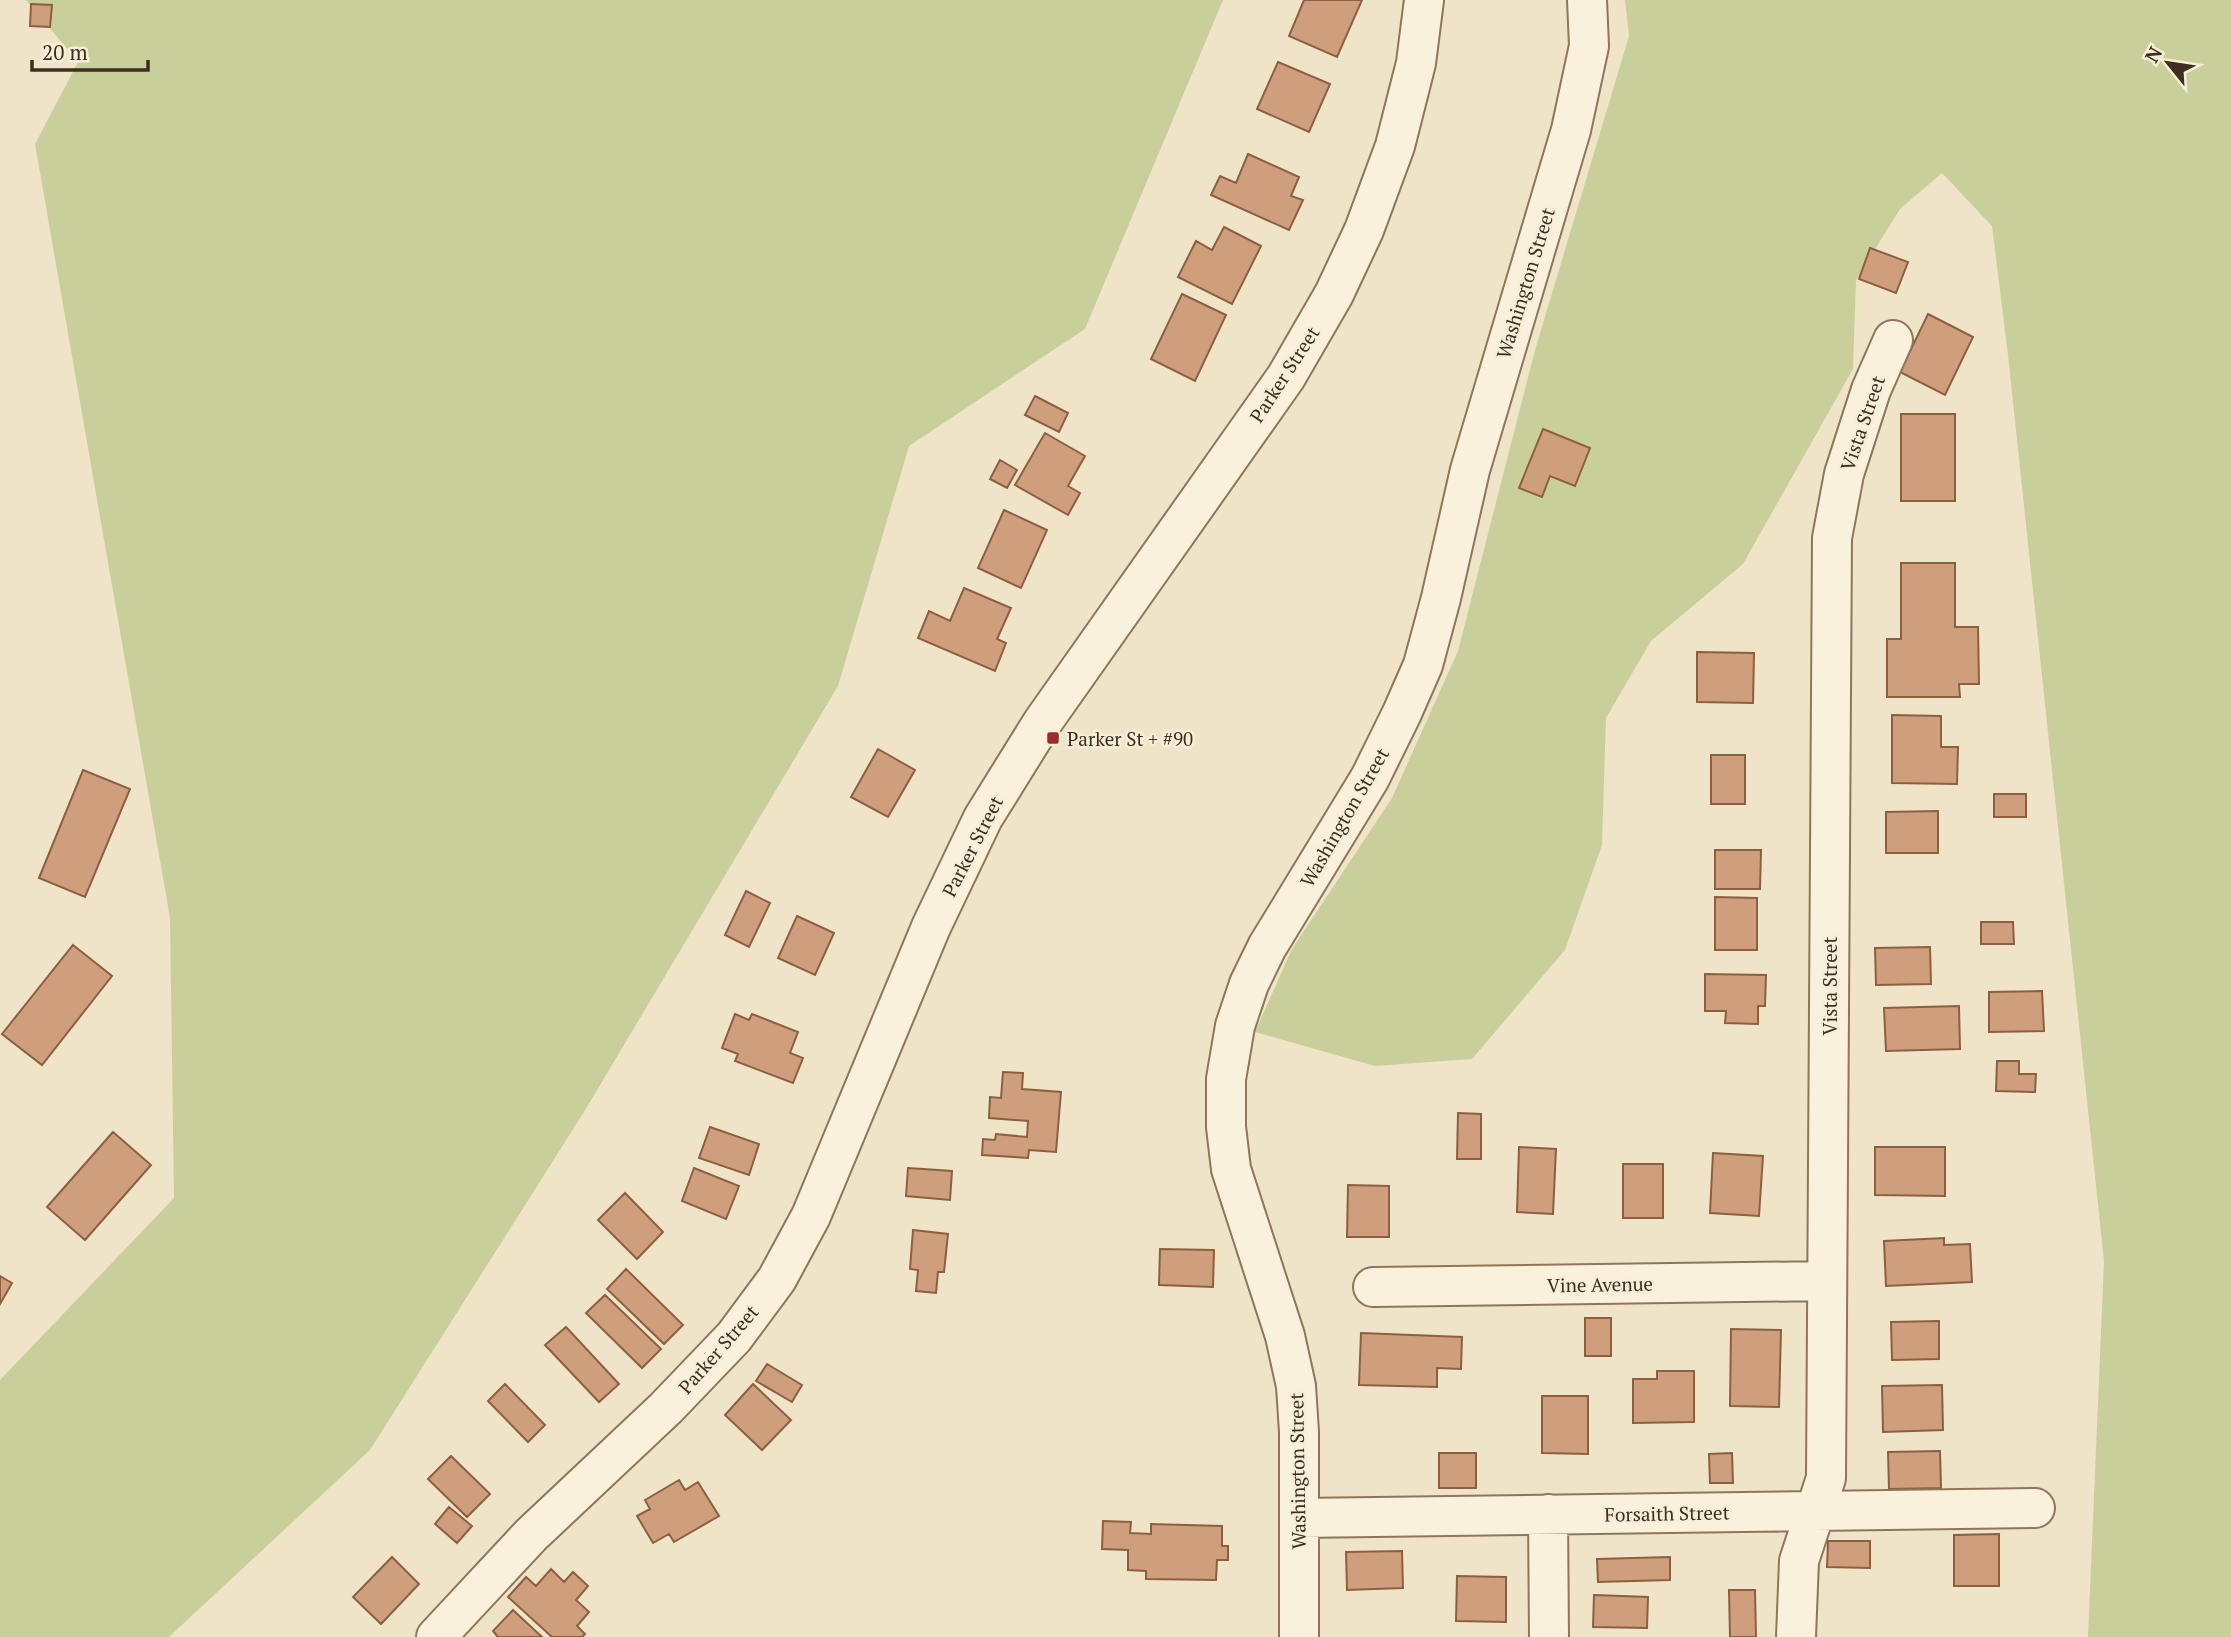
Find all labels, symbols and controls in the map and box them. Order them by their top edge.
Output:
scale bar [32,28,147,72]
north arrow [2133,28,2203,98]
text: 20 m [42,38,88,66]
text: N [2138,41,2168,67]
street label: Washington Street [1490,204,1560,362]
street label: Parker Street [1244,321,1324,427]
street label: Vista Street [1834,372,1890,474]
place label: Parker St + #90 [1067,726,1193,751]
marker: Parker St + #90 [1045,730,1061,746]
street label: Washington Street [1294,743,1394,891]
street label: Parker Street [936,791,1008,901]
street label: Vista Street [1817,937,1842,1035]
street label: Vine Avenue [1547,1271,1653,1297]
street label: Parker Street [673,1299,763,1399]
street label: Washington Street [1283,1392,1311,1550]
street label: Forsaith Street [1604,1499,1730,1527]

